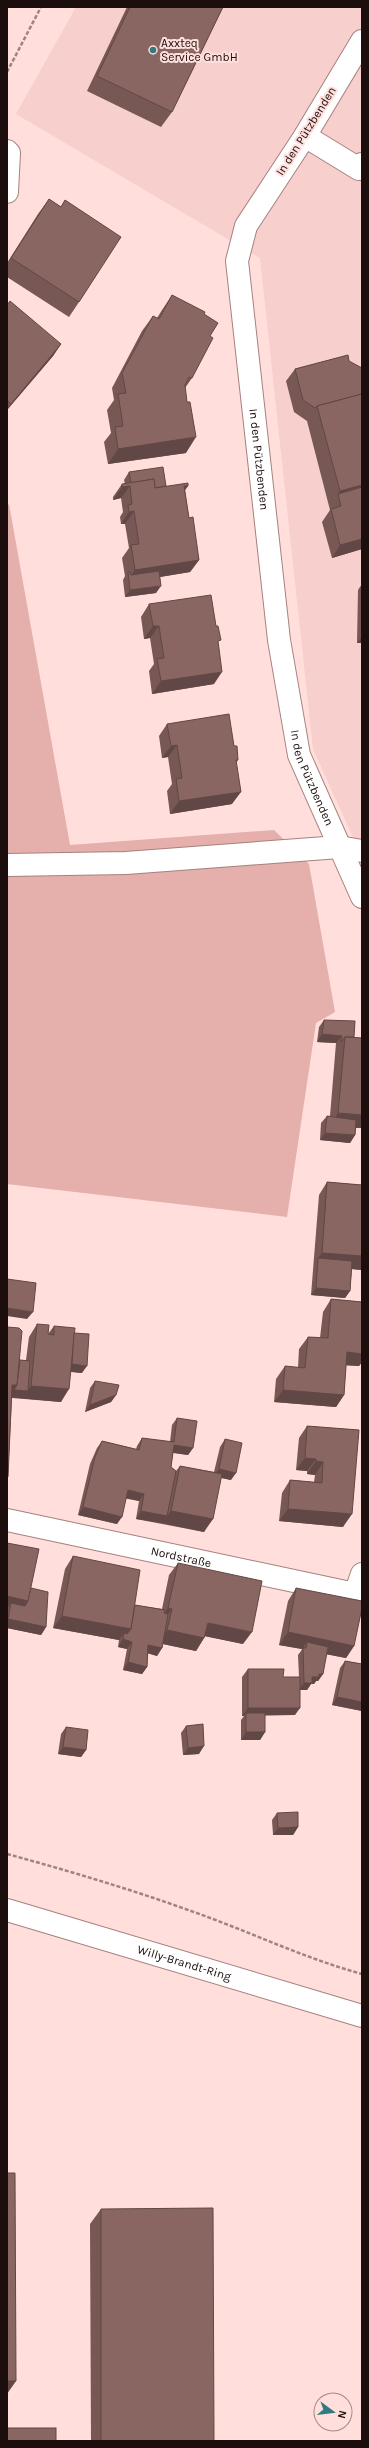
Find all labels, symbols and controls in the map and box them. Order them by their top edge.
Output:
place label: Axxteq Service GmbH [161,36,238,64]
marker: Axxteq Service GmbH [148,45,158,55]
street label: In den Pützbenden [273,84,339,178]
street label: In den Pützbenden [246,408,272,511]
street label: In den Pützbenden [288,729,336,828]
street label: Nordstraße [150,1544,213,1570]
street label: Willy-Brandt-Ring [136,1942,233,1984]
north arrow [313,2392,353,2432]
text: N [335,2409,349,2420]

